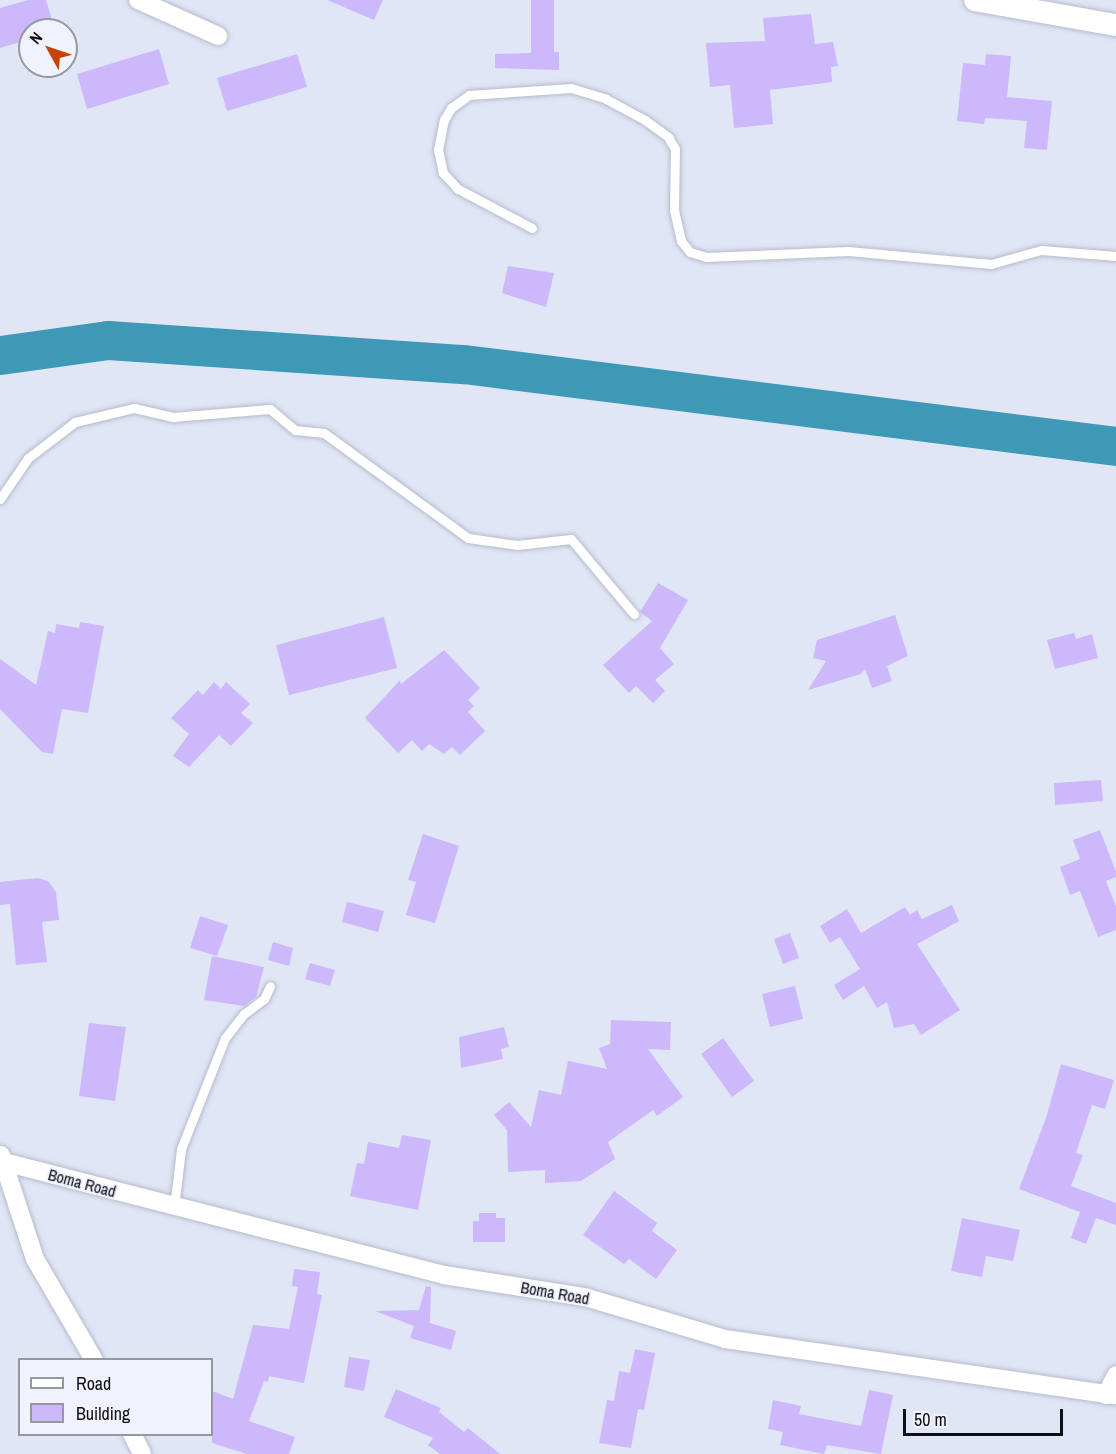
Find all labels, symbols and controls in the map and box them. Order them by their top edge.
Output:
north arrow [18,18,78,78]
text: N [24,27,47,48]
street label: Boma Road [46,1165,118,1201]
street label: Boma Road [519,1278,591,1308]
legend [18,1358,213,1436]
text: Road [76,1371,111,1396]
scale bar [906,1397,1066,1435]
text: Building [76,1401,130,1426]
text: 50 m [914,1407,947,1432]

